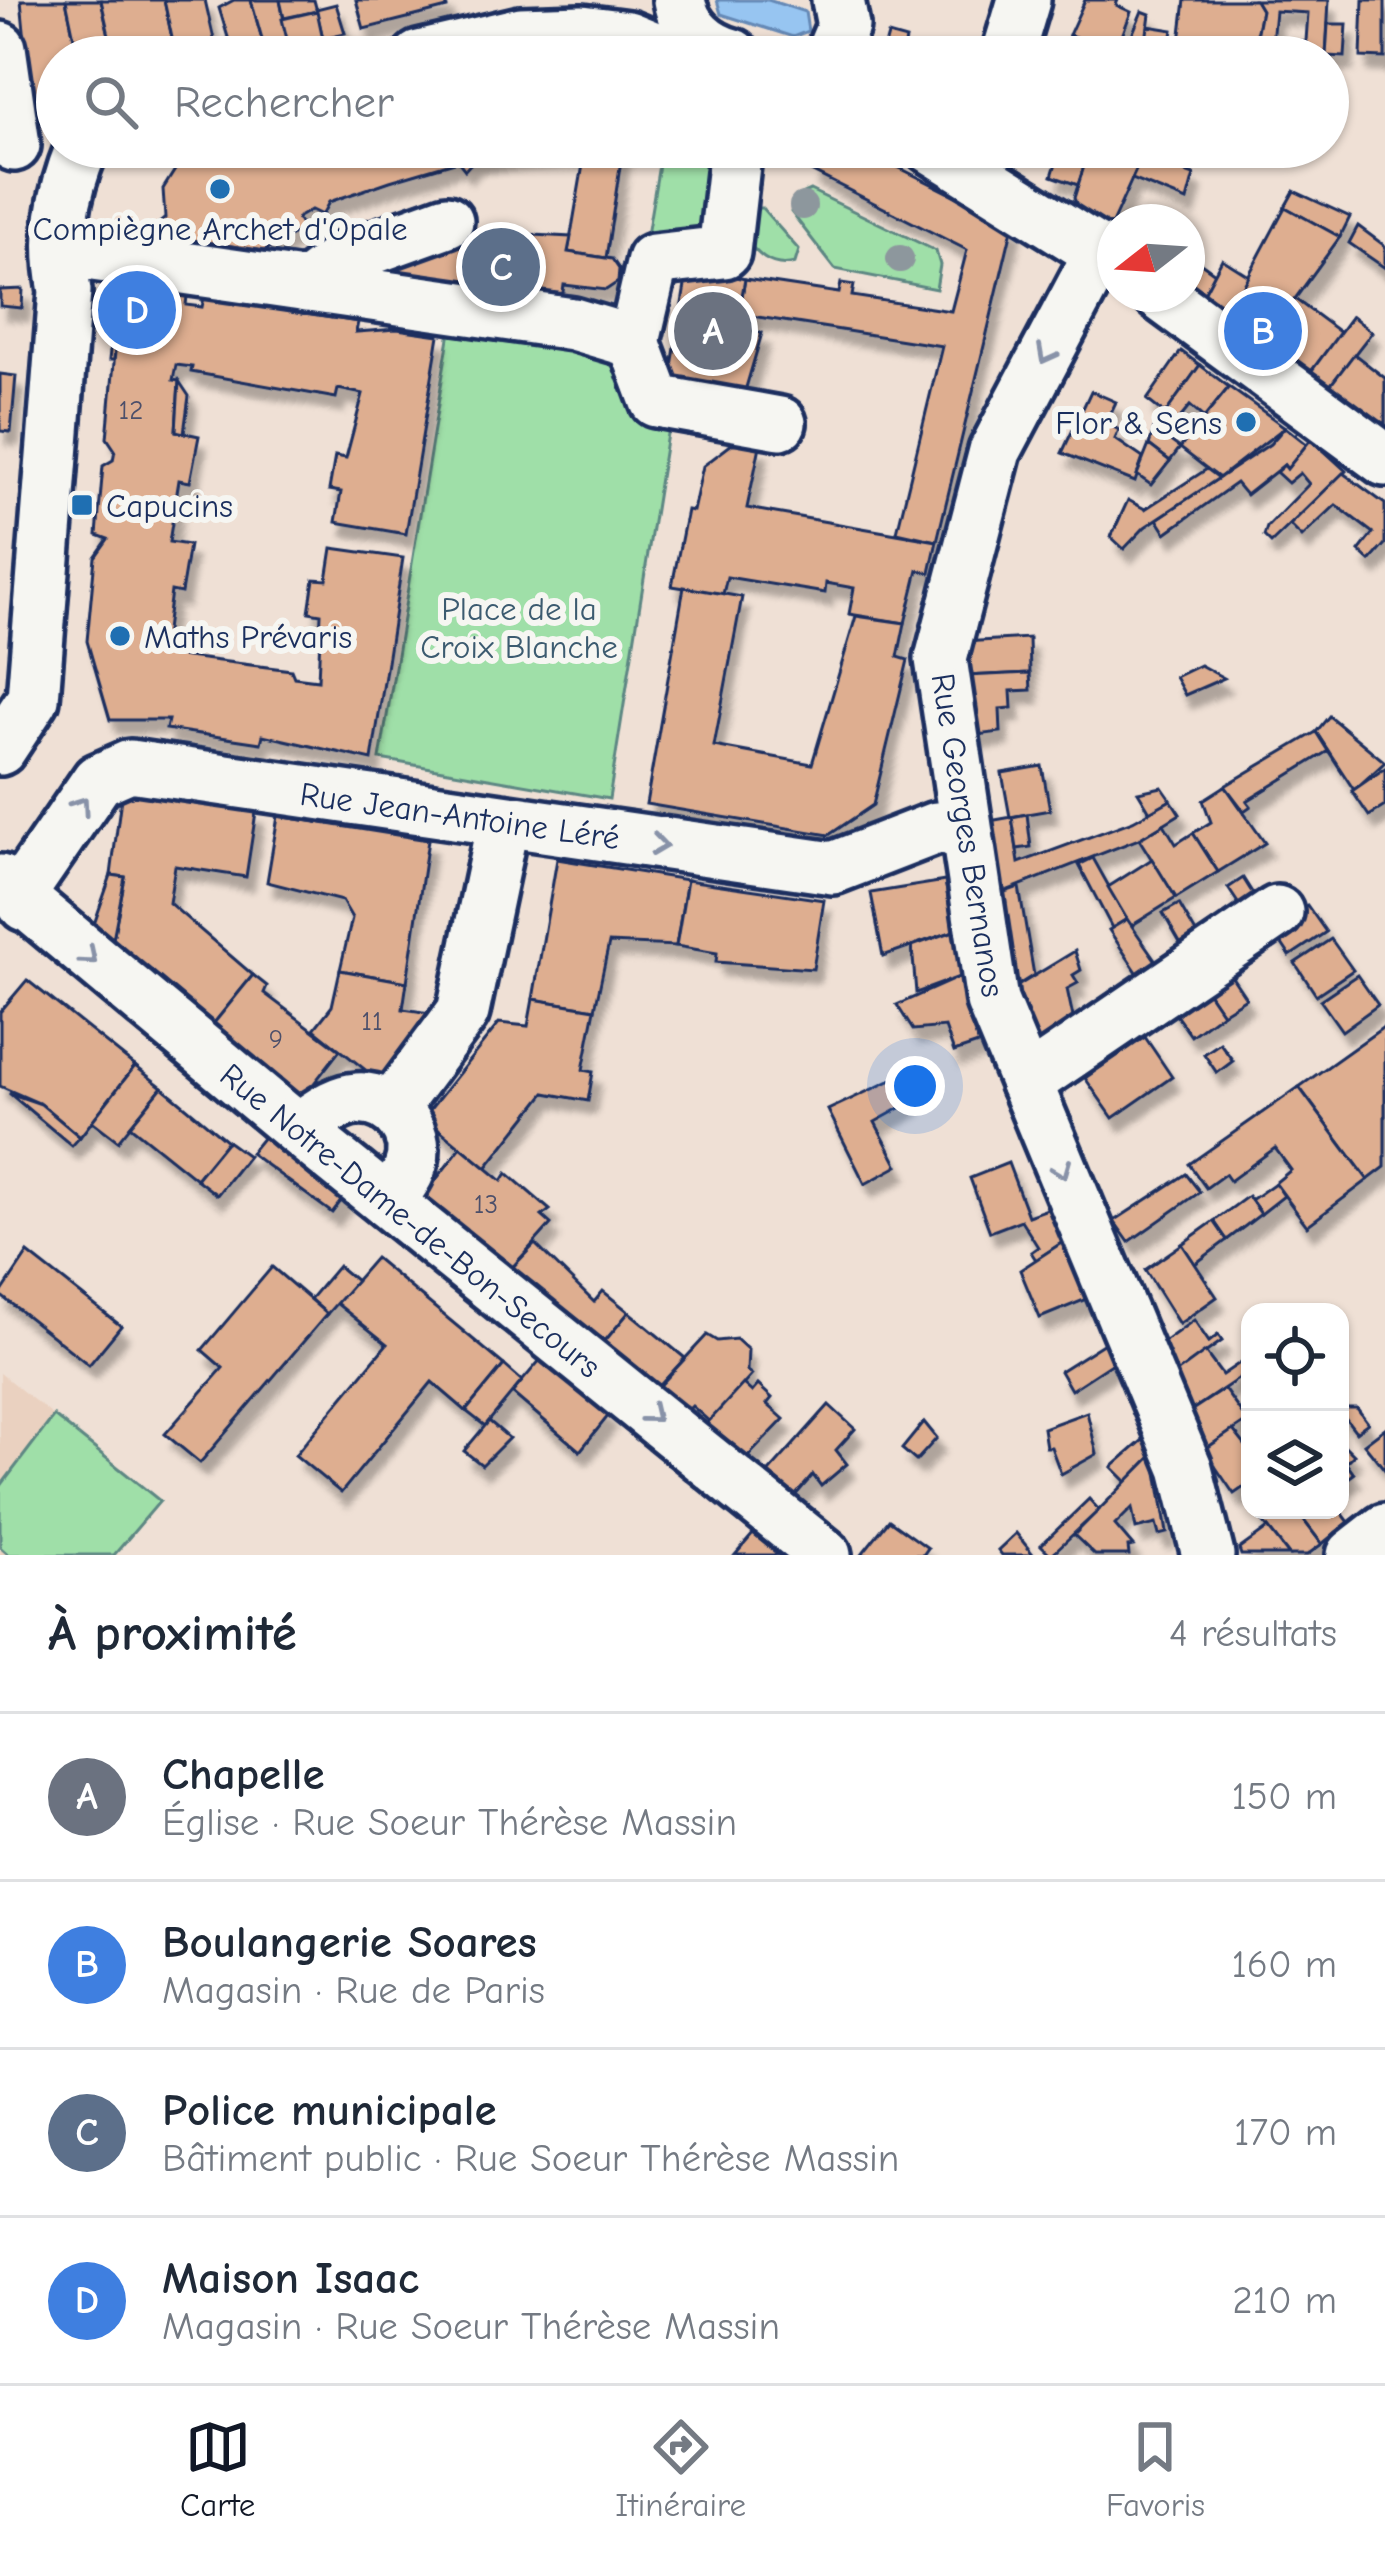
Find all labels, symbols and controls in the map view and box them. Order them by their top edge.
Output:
search box [36,36,1349,168]
icon: search [78,69,144,135]
text: Rechercher [174,76,394,128]
marker: Compiègne Archet d'Opale [207,176,233,202]
north arrow [1097,204,1205,312]
place label: Compiègne Archet d'Opale [32,210,408,248]
pin: C [462,222,540,312]
pin: D [98,265,176,355]
pin: A [674,286,752,376]
pin: B [1224,286,1302,376]
one-way arrow [1037,342,1060,363]
house number: 12 [119,395,143,426]
place label: Flor & Sens [1055,404,1222,442]
marker: Flor & Sens [1233,409,1259,435]
place label: Capucins [106,487,233,525]
marker: Capucins [69,492,95,518]
park label: Place de la Croix Blanche [420,590,618,666]
place label: Maths Prévaris [144,618,352,656]
marker: Maths Prévaris [107,623,133,649]
street label: Rue Georges Bernanos [924,671,1012,1000]
street label: Rue Jean-Antoine Léré [298,775,622,857]
one-way arrow [67,796,89,818]
one-way arrow [649,831,669,857]
one-way arrow [75,943,97,965]
house number: 11 [361,1006,383,1037]
house number: 9 [269,1024,283,1055]
street label: Rue Notre-Dame-de-Bon-Secours [213,1056,608,1386]
your location [885,1056,945,1116]
one-way arrow [1048,1158,1072,1179]
house number: 13 [474,1189,498,1220]
map controls [1241,1303,1349,1519]
button: locate [1241,1303,1349,1411]
one-way arrow [638,1401,660,1423]
button: layers [1241,1411,1349,1519]
text: À proximité [48,1604,297,1663]
text: 4 résultats [1169,1611,1337,1656]
text: Chapelle [162,1748,325,1800]
text: A [76,1774,98,1819]
text: 150 m [1231,1774,1337,1819]
text: Église · Rue Soeur Thérèse Massin [162,1800,737,1845]
text: Boulangerie Soares [162,1916,537,1968]
text: B [75,1942,99,1987]
text: 160 m [1231,1942,1337,1987]
text: Magasin · Rue de Paris [162,1968,545,2013]
text: Police municipale [162,2084,497,2136]
text: C [75,2110,99,2155]
text: 170 m [1234,2110,1337,2155]
text: Bâtiment public · Rue Soeur Thérèse Massin [162,2136,899,2181]
text: Maison Isaac [162,2252,419,2304]
text: D [75,2278,99,2323]
text: 210 m [1232,2278,1337,2323]
text: Magasin · Rue Soeur Thérèse Massin [162,2304,780,2349]
tab: Carte [180,2414,255,2524]
tab: Itinéraire [615,2414,746,2524]
tab: Favoris [1106,2414,1205,2524]

